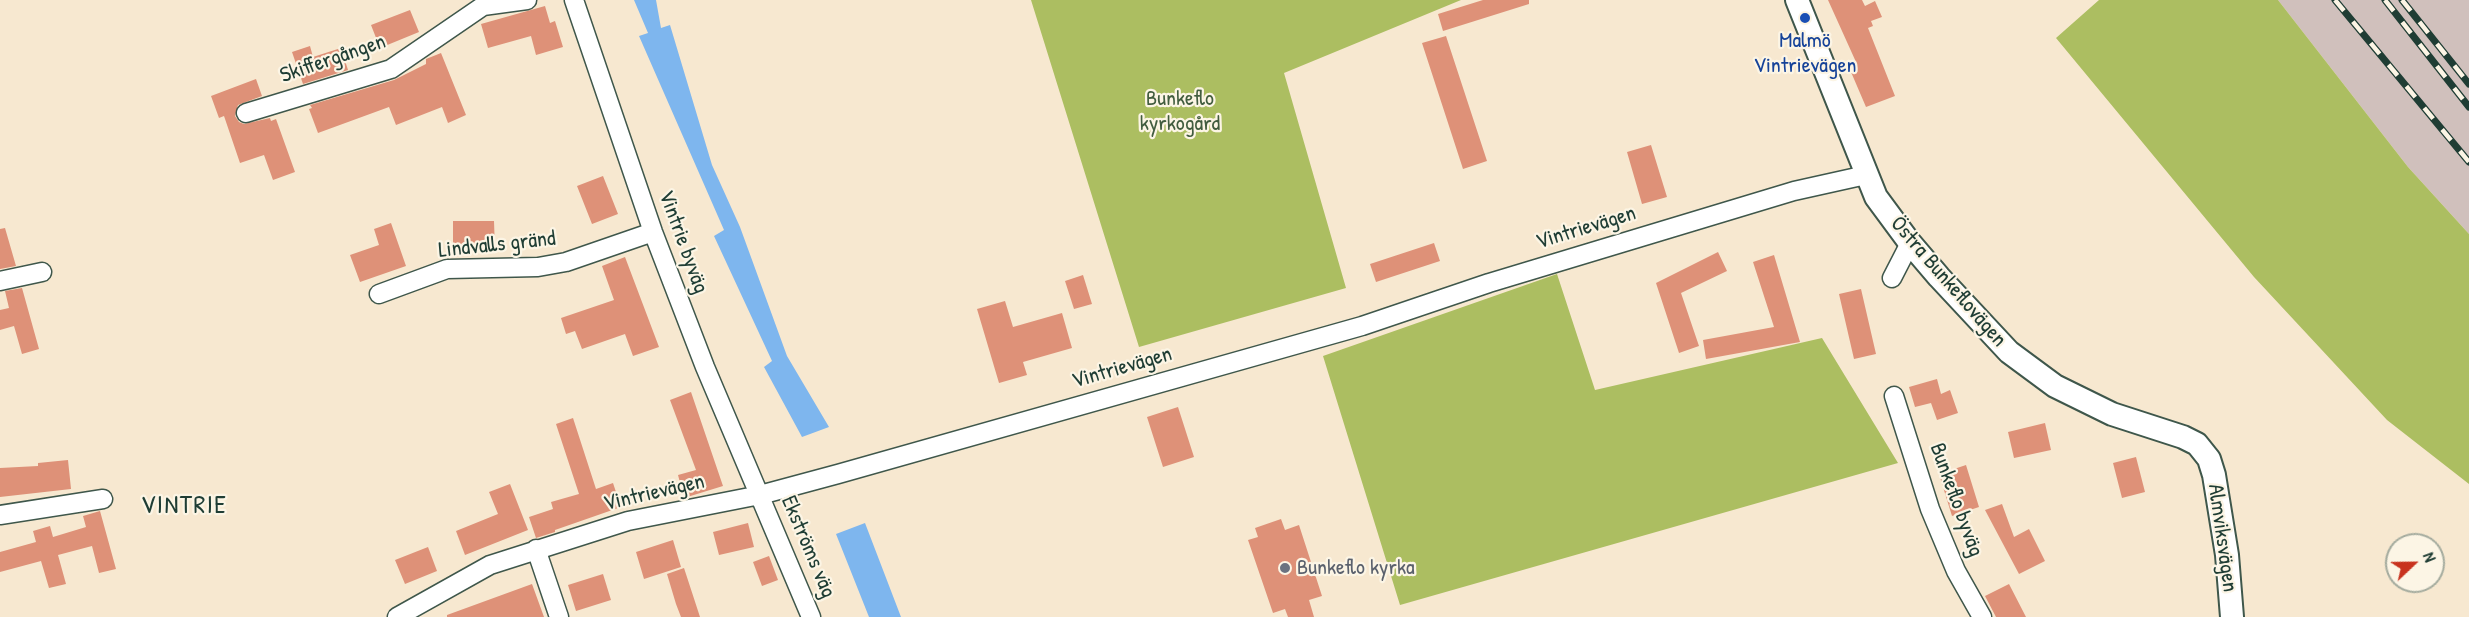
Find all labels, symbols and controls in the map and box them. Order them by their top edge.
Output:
marker: Malmö Vintrievägen [1798,11,1812,25]
place label: Malmö Vintrievägen [1754,28,1856,80]
street label: Skiffergången [277,29,389,89]
park label: Bunkeflo kyrkogård [1140,86,1220,138]
street label: Vintrie byväg [652,187,714,297]
street label: Vintrievägen [1533,200,1639,256]
street label: Östra Bunkeflovägen [1884,211,2012,353]
street label: Lindvalls gränd [437,226,557,264]
street label: Vintrievägen [1069,341,1175,395]
street label: Bunkeflo byväg [1923,440,1989,560]
street label: Vintrievägen [601,469,707,517]
street label: Almviksvägen [2201,482,2243,594]
district label: VINTRIE [141,490,227,522]
street label: Ekströms väg [775,492,841,602]
north arrow [2385,533,2445,593]
text: N [2418,549,2442,565]
place label: Bunkeflo kyrka [1297,555,1415,581]
marker: Bunkeflo kyrka [1278,561,1292,575]

